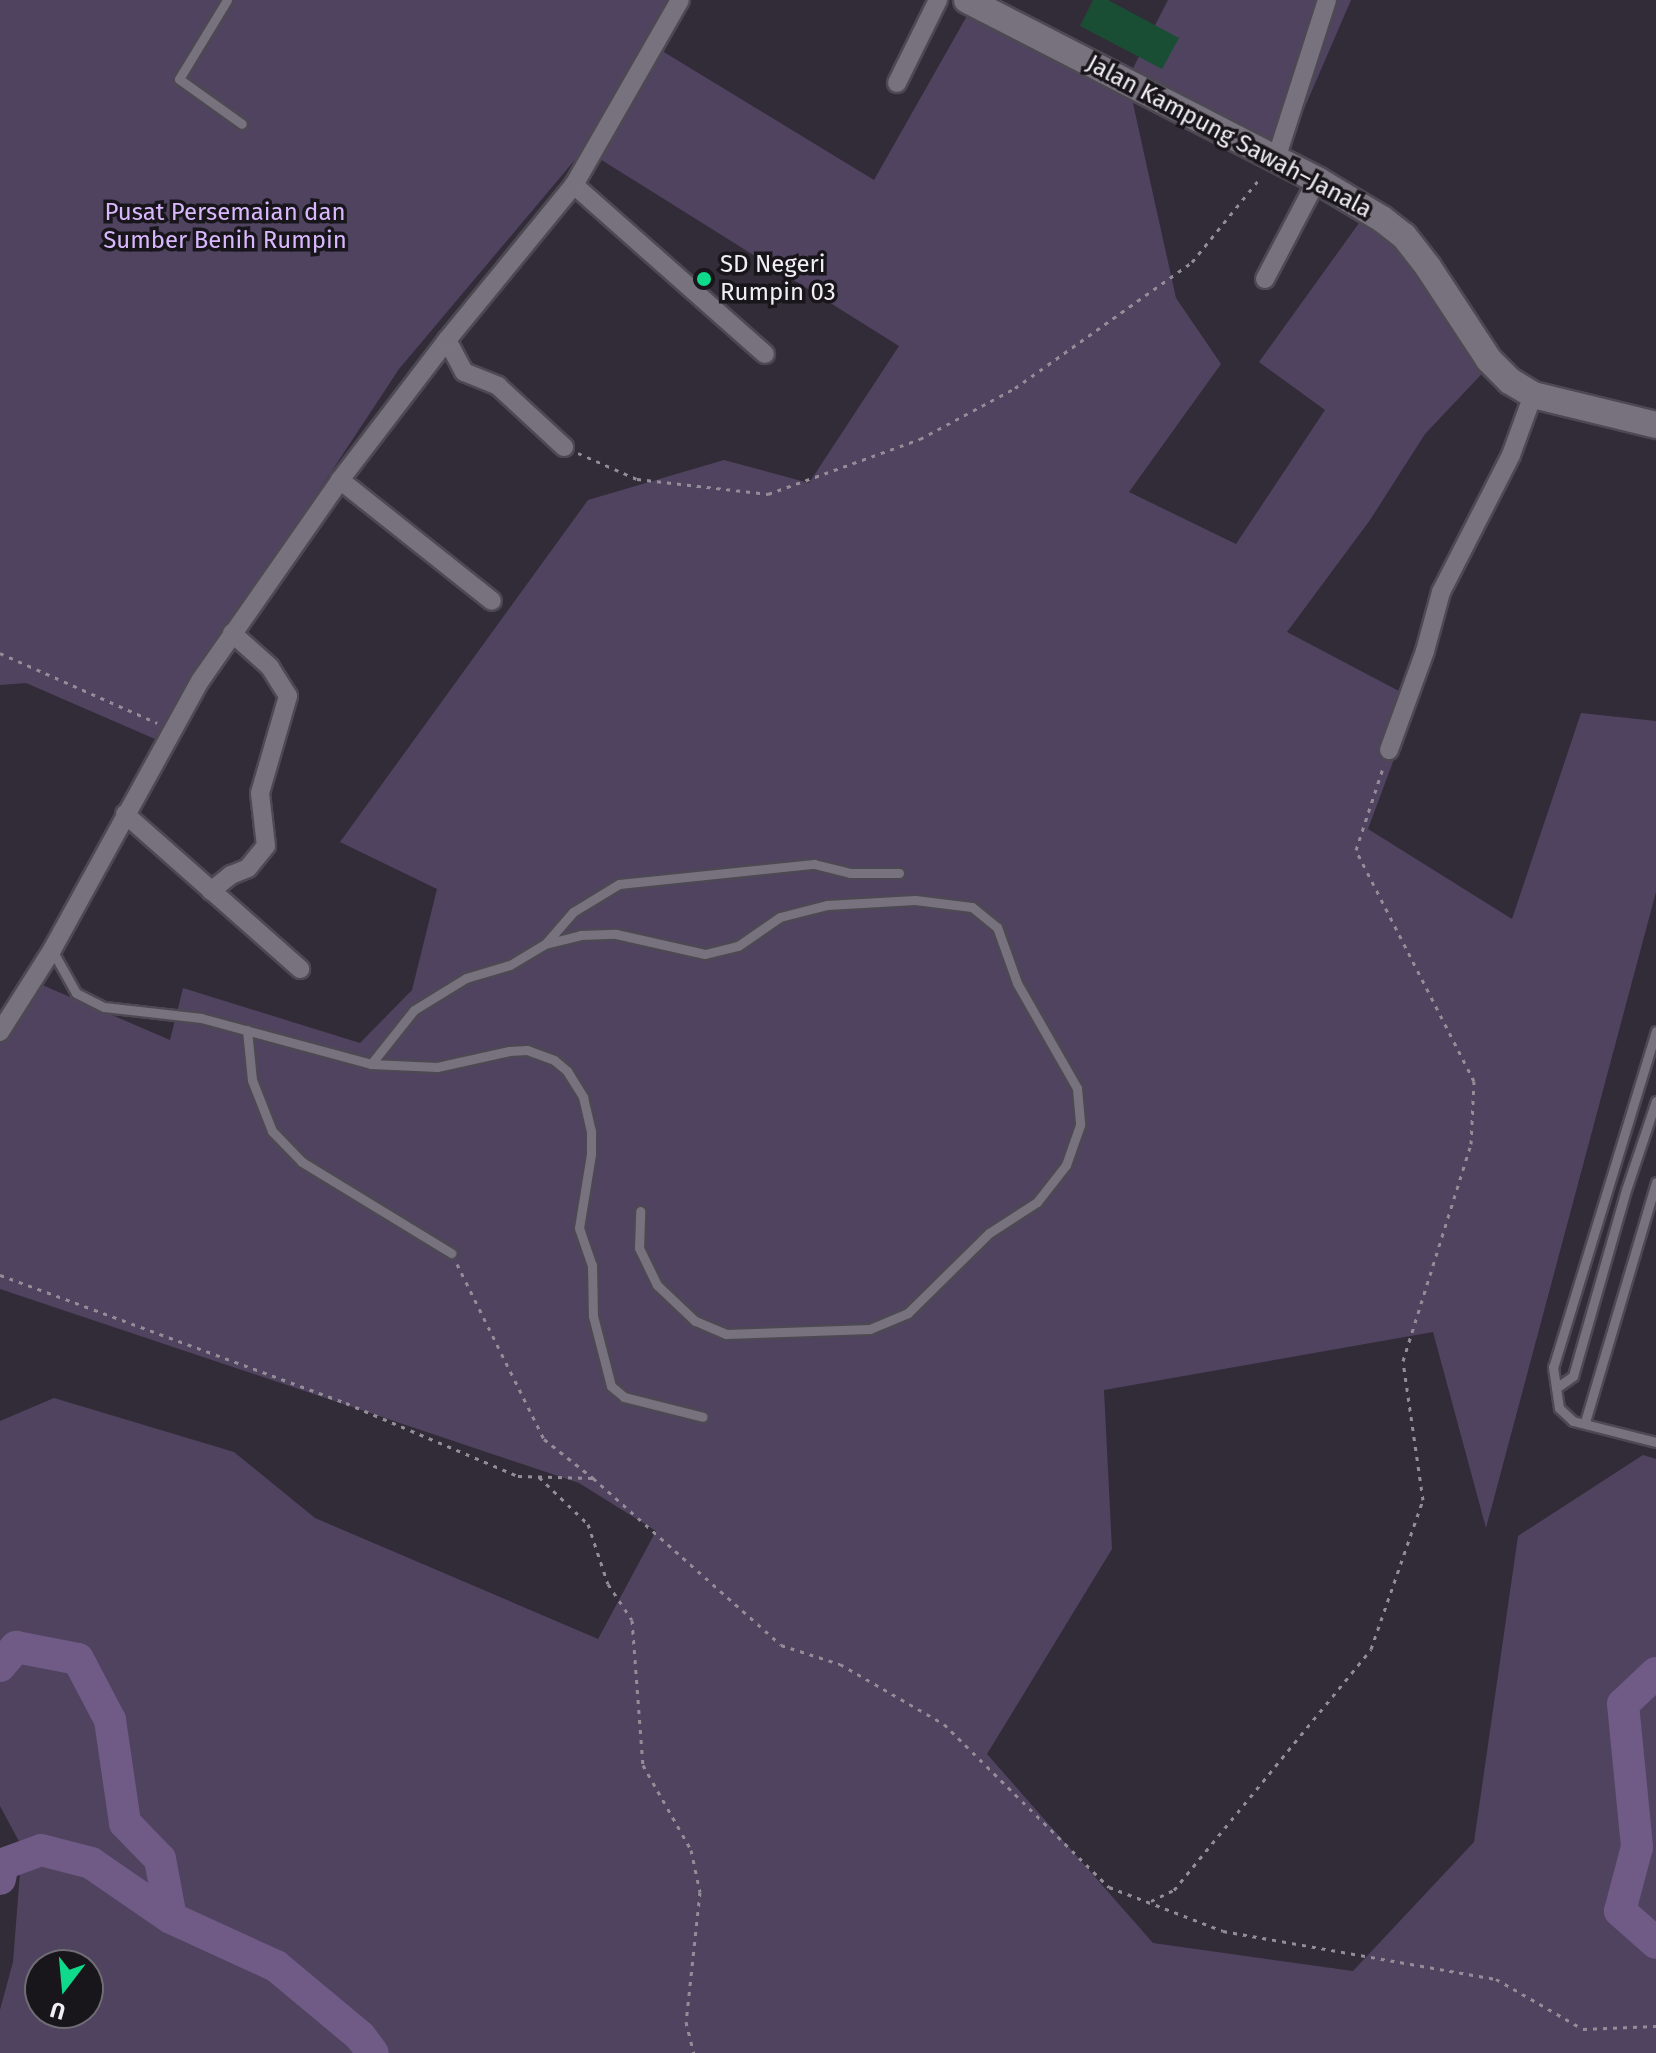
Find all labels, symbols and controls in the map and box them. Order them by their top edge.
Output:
street label: Jalan Kampung Sawah–Janala [1082,49,1376,225]
park label: Pusat Persemaian dan Sumber Benih Rumpin [103,199,347,255]
place label: SD Negeri Rumpin 03 [720,251,836,307]
marker: SD Negeri Rumpin 03 [695,270,713,288]
north arrow [24,1949,104,2029]
text: U [47,1996,68,2026]

